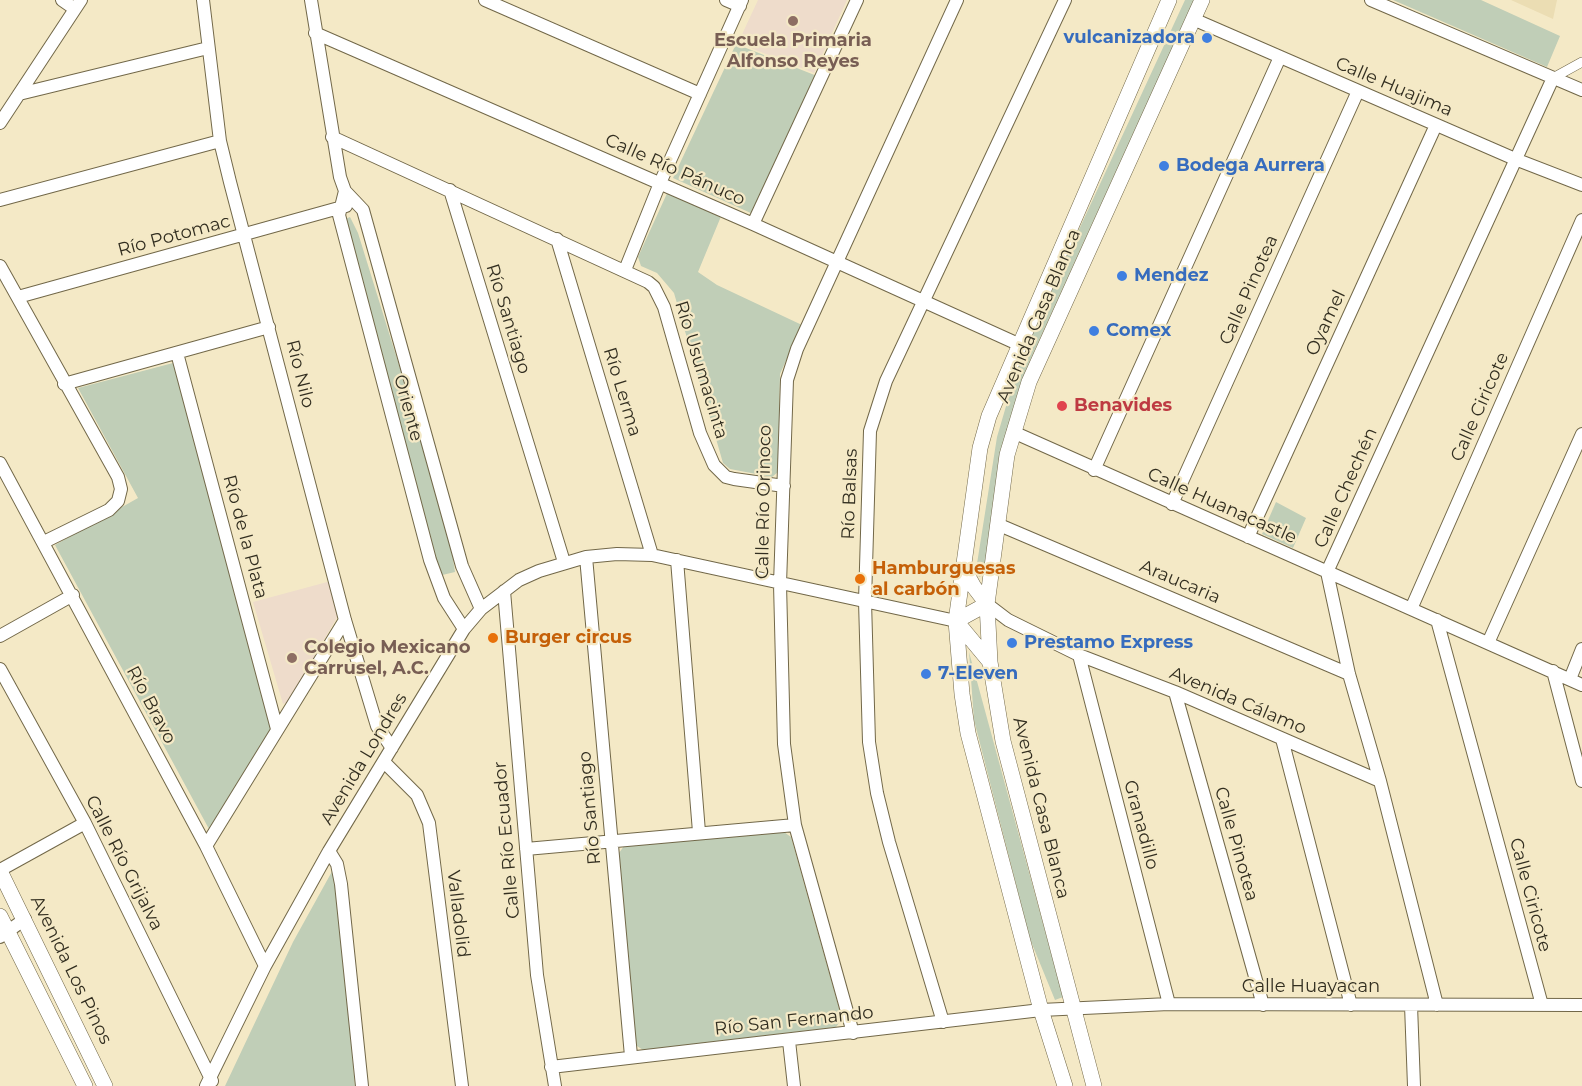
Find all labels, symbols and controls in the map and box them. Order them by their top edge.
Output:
marker: Escuela Primaria Alfonso Reyes [786,14,800,28]
place label: vulcanizadora [1063,27,1195,49]
place label: Escuela Primaria Alfonso Reyes [714,30,872,72]
marker: vulcanizadora [1200,31,1214,45]
street label: Calle Huajima [1332,53,1456,121]
street label: Calle Río Pánuco [602,129,748,211]
place label: Bodega Aurrera [1176,155,1325,177]
marker: Bodega Aurrera [1157,159,1171,173]
street label: Río Potomac [115,211,233,261]
street label: Avenida Casa Blanca [993,226,1085,406]
street label: Calle Pinotea [1215,232,1283,348]
street label: Río Santiago [481,261,535,377]
place label: Mendez [1134,265,1209,287]
marker: Mendez [1115,269,1129,283]
street label: Oyamel [1301,287,1351,359]
street label: Río Usumacinta [670,298,732,442]
place label: Comex [1106,320,1171,342]
marker: Comex [1087,324,1101,338]
street label: Río Nilo [281,338,319,410]
street label: Río Lerma [598,345,646,439]
street label: Calle Ciricote [1446,349,1514,465]
street label: Oriente [389,372,427,444]
place label: Benavides [1074,395,1172,417]
marker: Benavides [1055,399,1069,413]
street label: Calle Chechén [1310,424,1382,552]
street label: Calle Río Orinoco [752,425,776,579]
street label: Río Balsas [838,448,862,540]
street label: Calle Huanacastle [1144,463,1300,549]
street label: Río de la Plata [218,472,272,602]
street label: Araucaria [1136,555,1224,609]
place label: Hamburguesas al carbón [872,558,1015,600]
marker: Hamburguesas al carbón [853,572,867,586]
place label: Burger circus [505,627,632,649]
marker: Burger circus [486,631,500,645]
place label: Prestamo Express [1024,632,1193,654]
marker: Prestamo Express [1005,636,1019,650]
place label: Colegio Mexicano Carrusel, A.C. [304,637,471,680]
marker: Colegio Mexicano Carrusel, A.C. [285,651,299,665]
street label: Río Bravo [121,662,181,748]
street label: Avenida Cálamo [1166,662,1310,740]
place label: 7-Eleven [938,663,1018,685]
marker: 7-Eleven [919,667,933,681]
street label: Avenida Londres [316,689,412,829]
street label: Avenida Casa Blanca [1008,715,1074,901]
street label: Río Santiago [574,750,606,866]
street label: Calle Río Ecuador [489,760,525,920]
street label: Granadillo [1119,778,1163,872]
street label: Calle Pinotea [1209,784,1263,904]
street label: Calle Río Grijalva [81,792,167,934]
street label: Calle Ciricote [1504,836,1556,954]
street label: Valladolid [442,869,474,959]
street label: Avenida Los Pinos [26,892,116,1048]
street label: Calle Huayacan [1242,976,1380,998]
street label: Río San Fernando [713,1002,875,1040]

